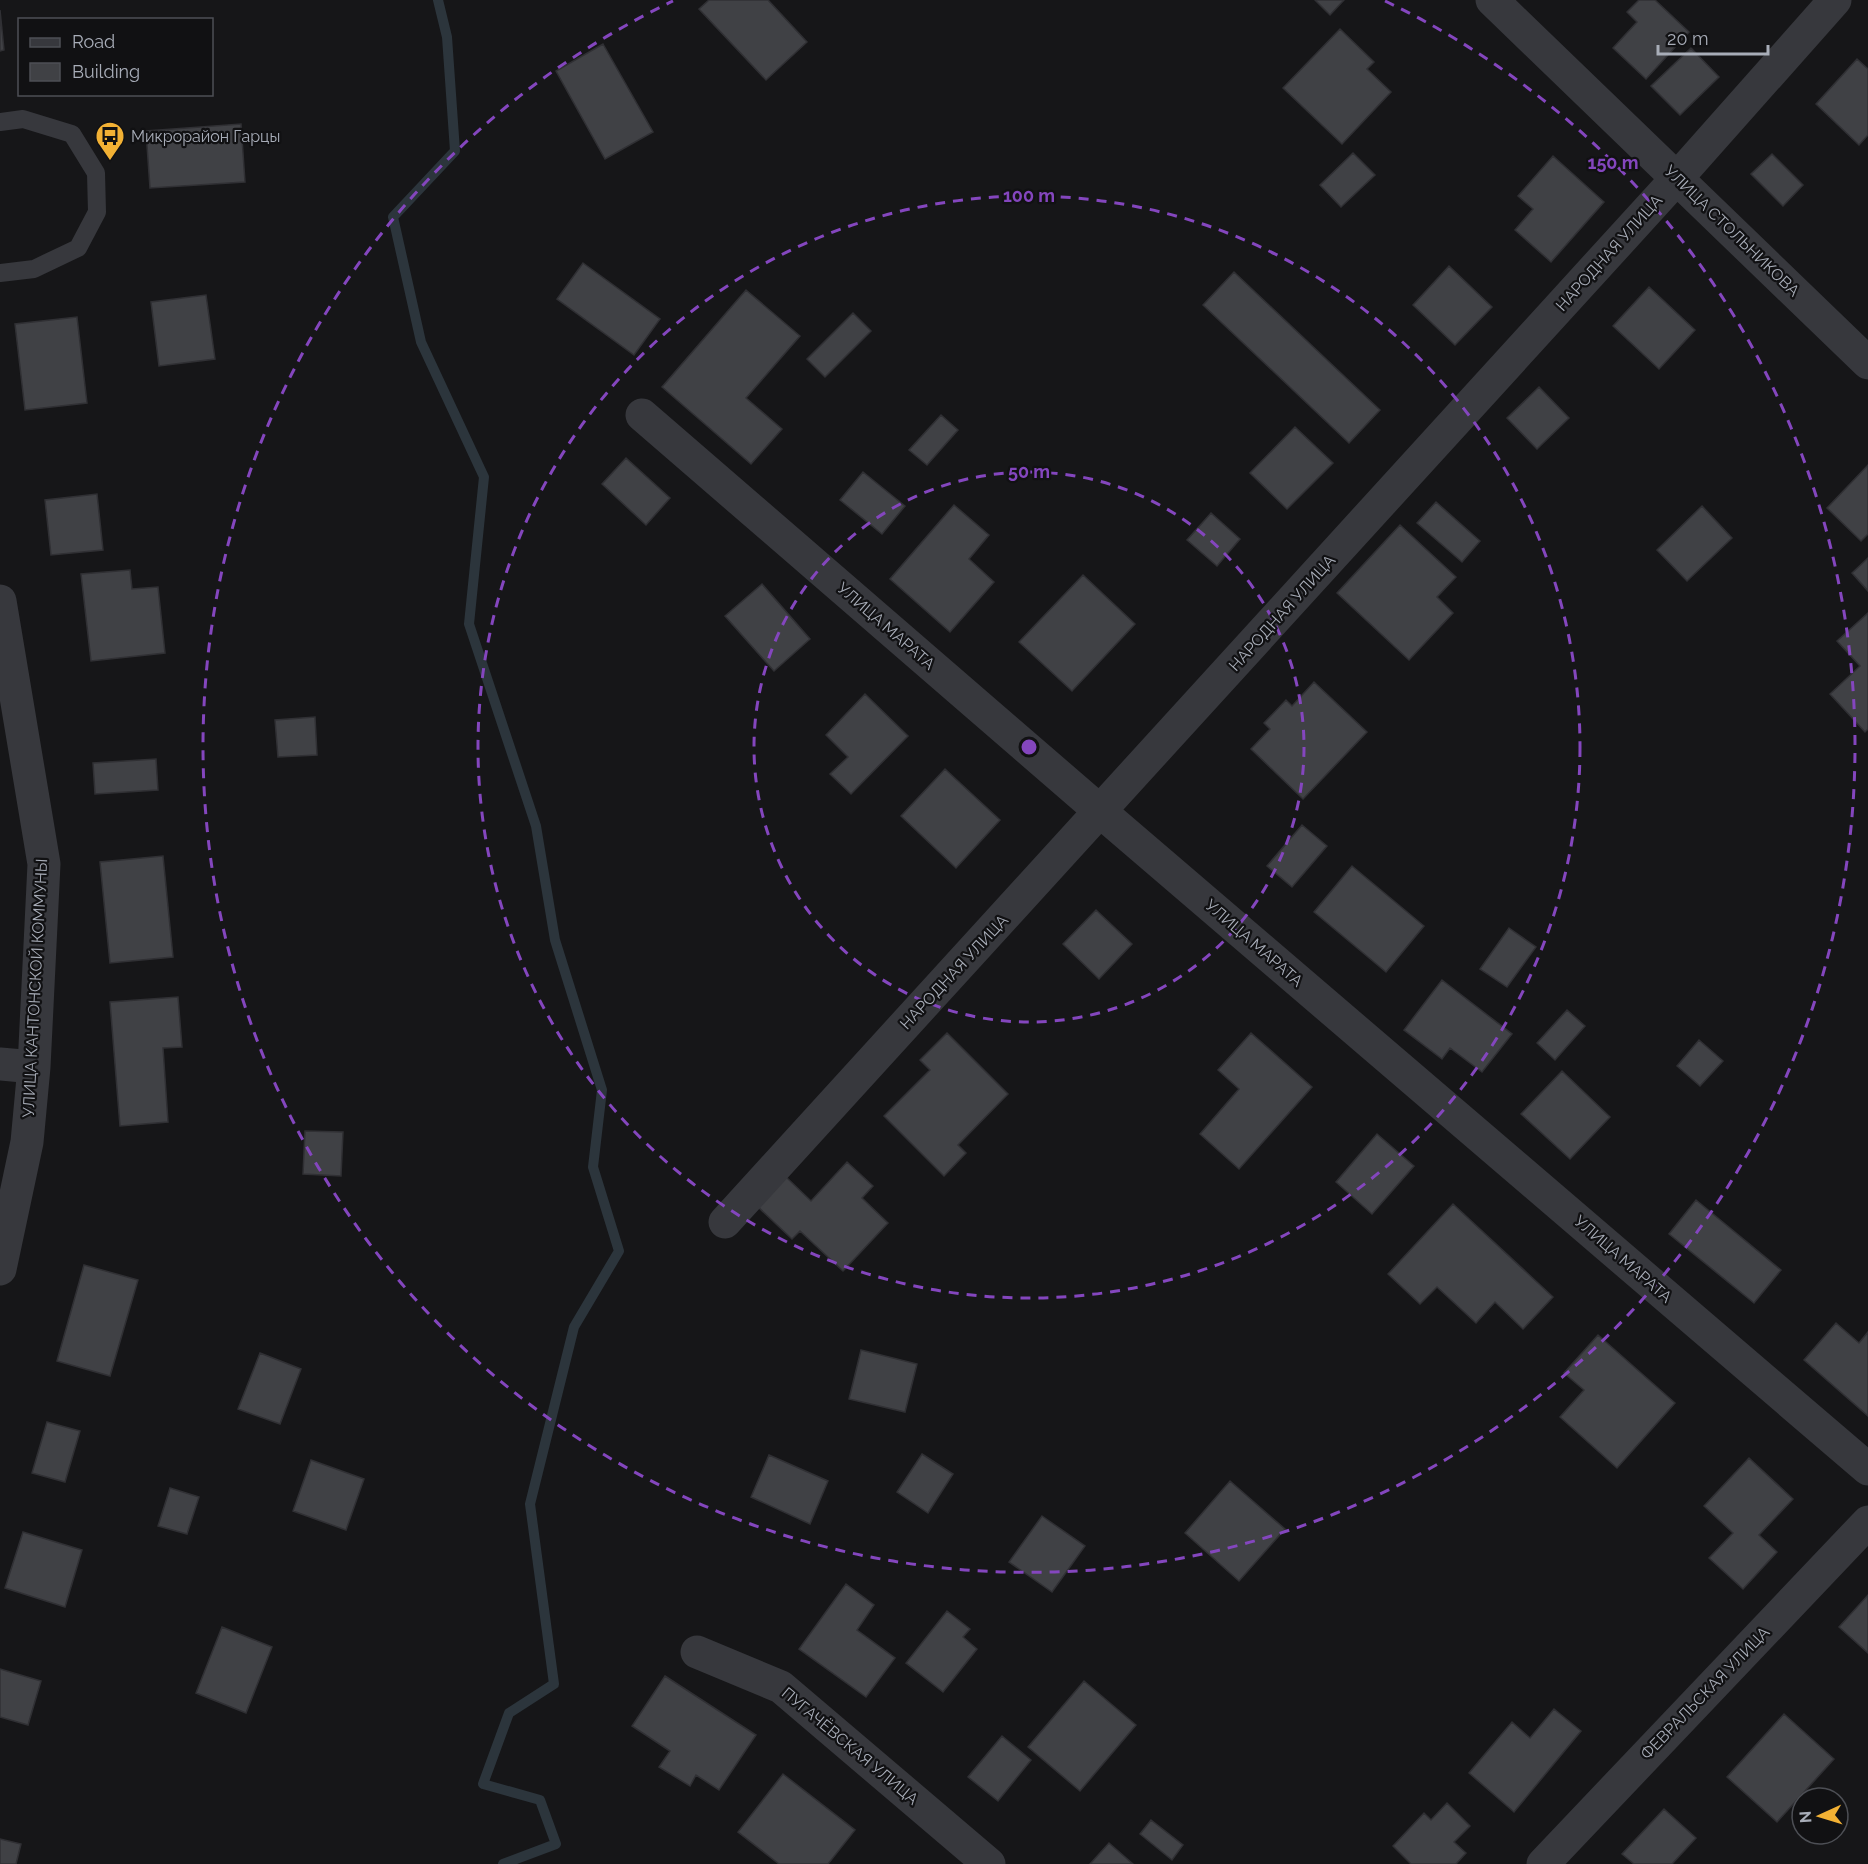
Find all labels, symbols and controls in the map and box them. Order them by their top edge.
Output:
legend [18,18,213,96]
scale bar [1658,18,1768,56]
text: 20 m [1667,28,1709,49]
text: Road [72,31,115,52]
text: Building [72,61,140,82]
bus stop icon: Микрорайон Гарцы [94,120,126,162]
place label: Микрорайон Гарцы [131,127,280,146]
text: 150 m [1588,152,1639,173]
street label: УЛИЦА СТОЛЬНИКОВА [1661,162,1804,301]
text: 100 m [1003,185,1055,206]
street label: НАРОДНАЯ УЛИЦА [1552,191,1666,315]
text: 50 m [1008,461,1050,482]
street label: НАРОДНАЯ УЛИЦА [1225,551,1339,675]
street label: УЛИЦА МАРАТА [833,578,939,674]
centre of rings [1019,737,1039,757]
street label: УЛИЦА КАНТОНСКОЙ КОММУНЫ [19,858,51,1118]
street label: УЛИЦА МАРАТА [1201,895,1307,991]
street label: НАРОДНАЯ УЛИЦА [896,911,1012,1033]
street label: УЛИЦА МАРАТА [1570,1211,1676,1307]
street label: ФЕВРАЛЬСКАЯ УЛИЦА [1637,1623,1773,1763]
street label: ПУГАЧЁВСКАЯ УЛИЦА [778,1683,923,1809]
north arrow [1790,1786,1850,1846]
text: N [1796,1810,1815,1824]

